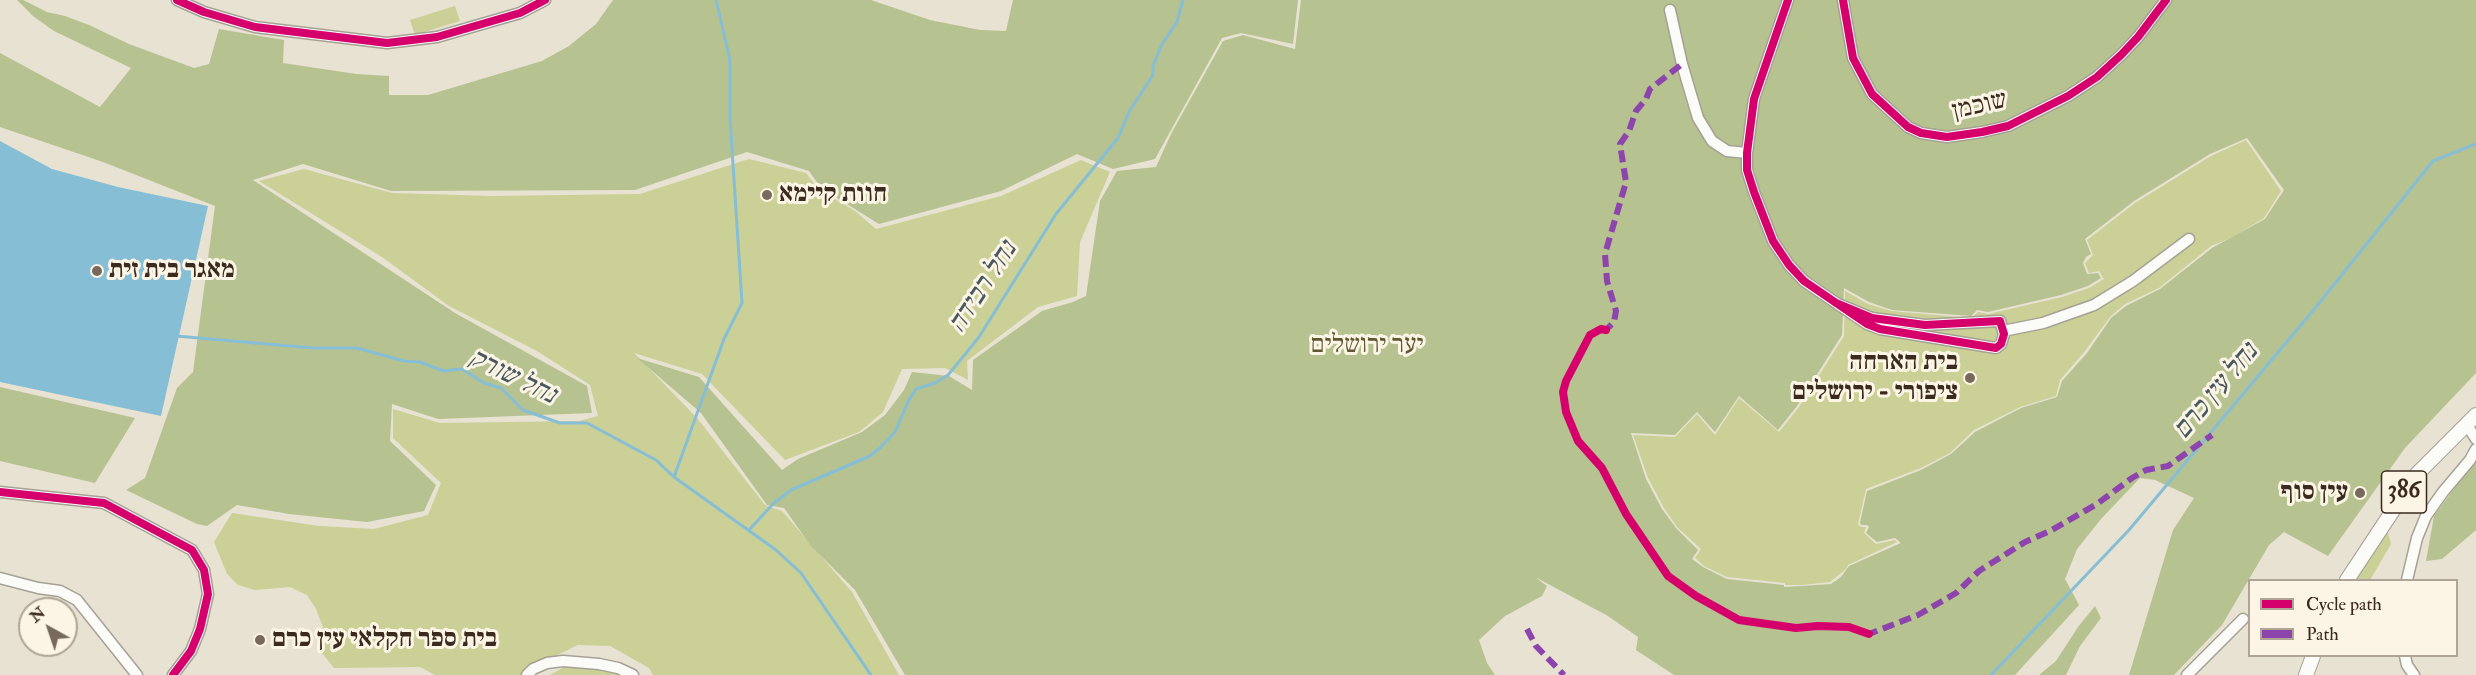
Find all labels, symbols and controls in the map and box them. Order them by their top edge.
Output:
street label: שוכמן [1950,86,2010,128]
place label: חוות קיימא [779,179,887,211]
marker: חוות קיימא [760,188,774,202]
water label: נחל רבידה [943,236,1025,340]
place label: מאגר בית זית [109,255,235,287]
marker: מאגר בית זית [90,264,104,278]
park label: יער ירושלים [1310,330,1424,362]
water label: נחל עין כרם [2168,338,2266,446]
water label: נחל שורק [463,343,561,413]
place label: בית הארחה ציפורי - ירושלים [1792,347,1958,408]
marker: בית הארחה ציפורי - ירושלים [1963,371,1977,385]
road number: 386 [2382,471,2426,513]
place label: עין סוף [2280,477,2348,509]
marker: עין סוף [2353,486,2367,500]
legend [2248,579,2458,657]
text: Cycle path [2306,593,2382,616]
north arrow [18,597,78,657]
text: N [26,602,50,627]
text: Path [2306,623,2339,646]
place label: בית ספר חקלאי עין כרם [272,624,497,656]
marker: בית ספר חקלאי עין כרם [253,633,267,647]

